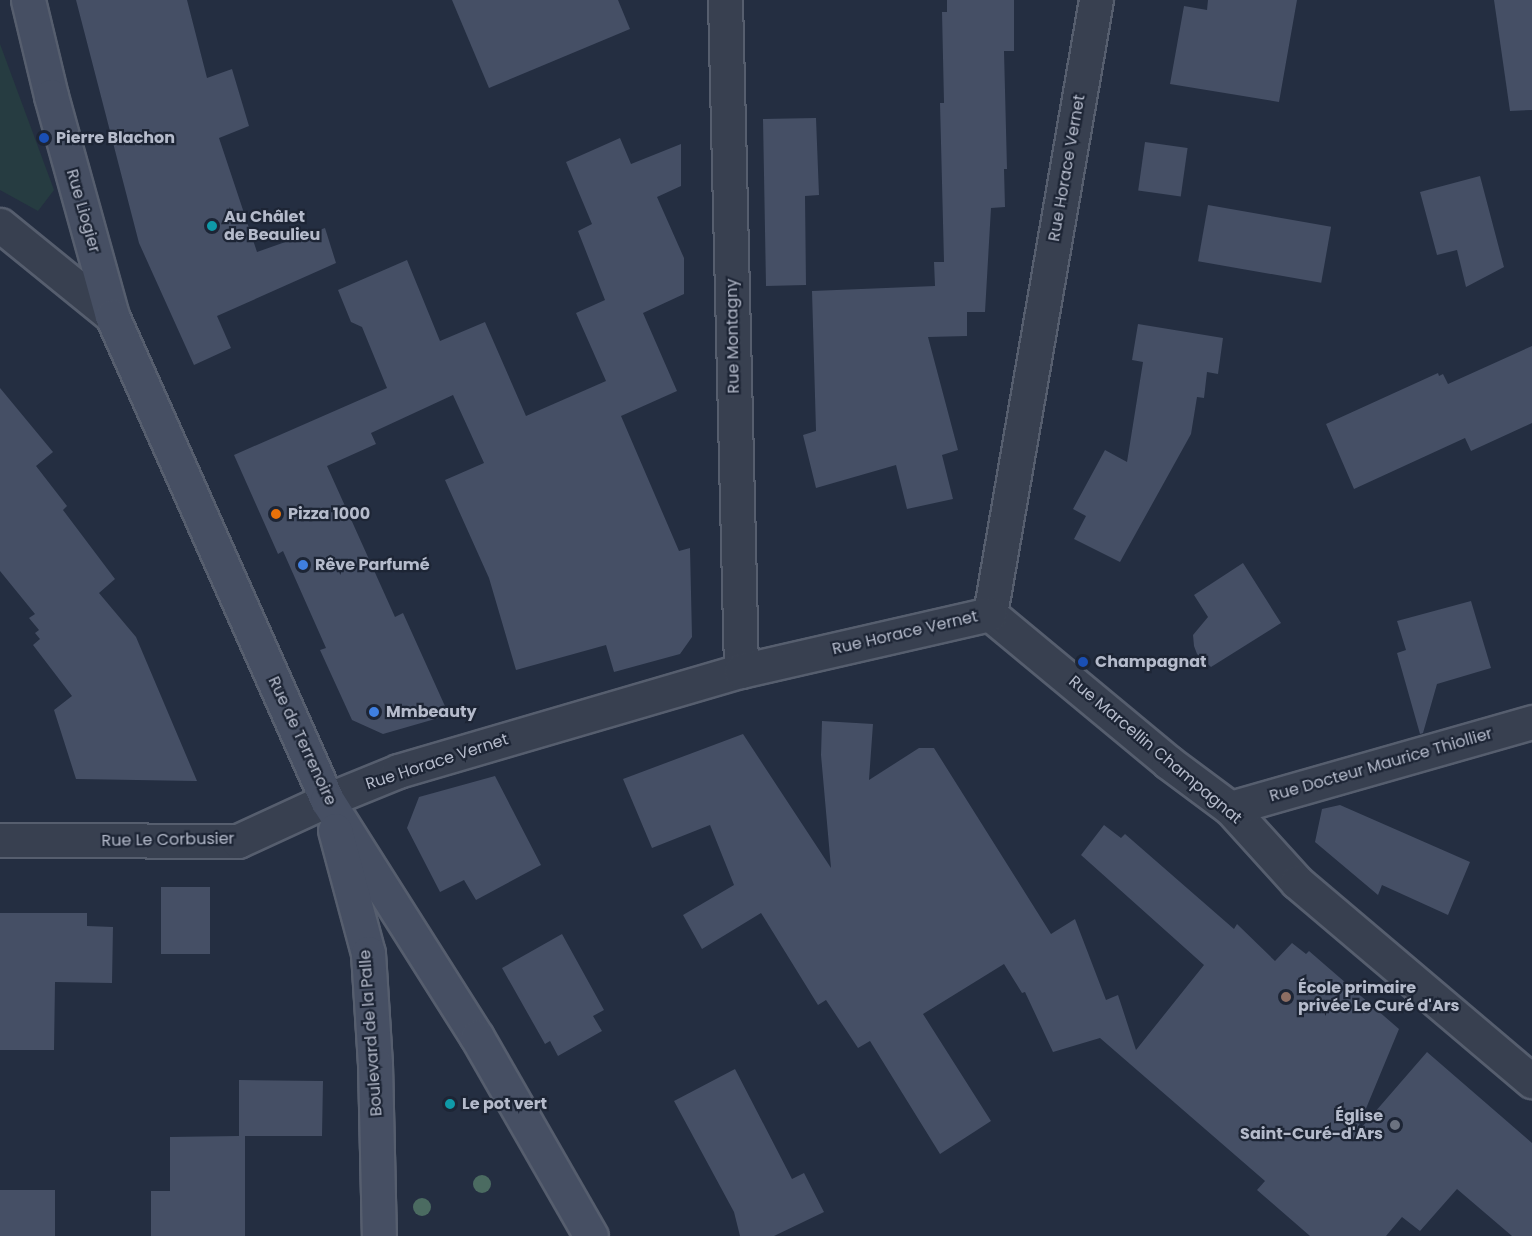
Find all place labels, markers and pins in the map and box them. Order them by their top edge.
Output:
place label: Pierre Blachon [56,128,175,148]
marker: Pierre Blachon [37,131,51,145]
place label: Au Châlet de Beaulieu [224,207,320,245]
marker: Au Châlet de Beaulieu [205,219,219,233]
place label: Pizza 1000 [288,504,370,524]
marker: Pizza 1000 [269,507,283,521]
place label: Rêve Parfumé [315,555,430,575]
marker: Rêve Parfumé [296,558,310,572]
place label: Champagnat [1095,652,1207,672]
marker: Champagnat [1076,655,1090,669]
place label: Mmbeauty [386,702,477,722]
marker: Mmbeauty [367,705,381,719]
place label: École primaire privée Le Curé d'Ars [1298,978,1459,1016]
marker: École primaire privée Le Curé d'Ars [1279,990,1293,1004]
place label: Le pot vert [462,1094,547,1114]
marker: Le pot vert [443,1097,457,1111]
place label: Église Saint-Curé-d'Ars [1240,1106,1383,1144]
marker: Église Saint-Curé-d'Ars [1388,1118,1402,1132]

